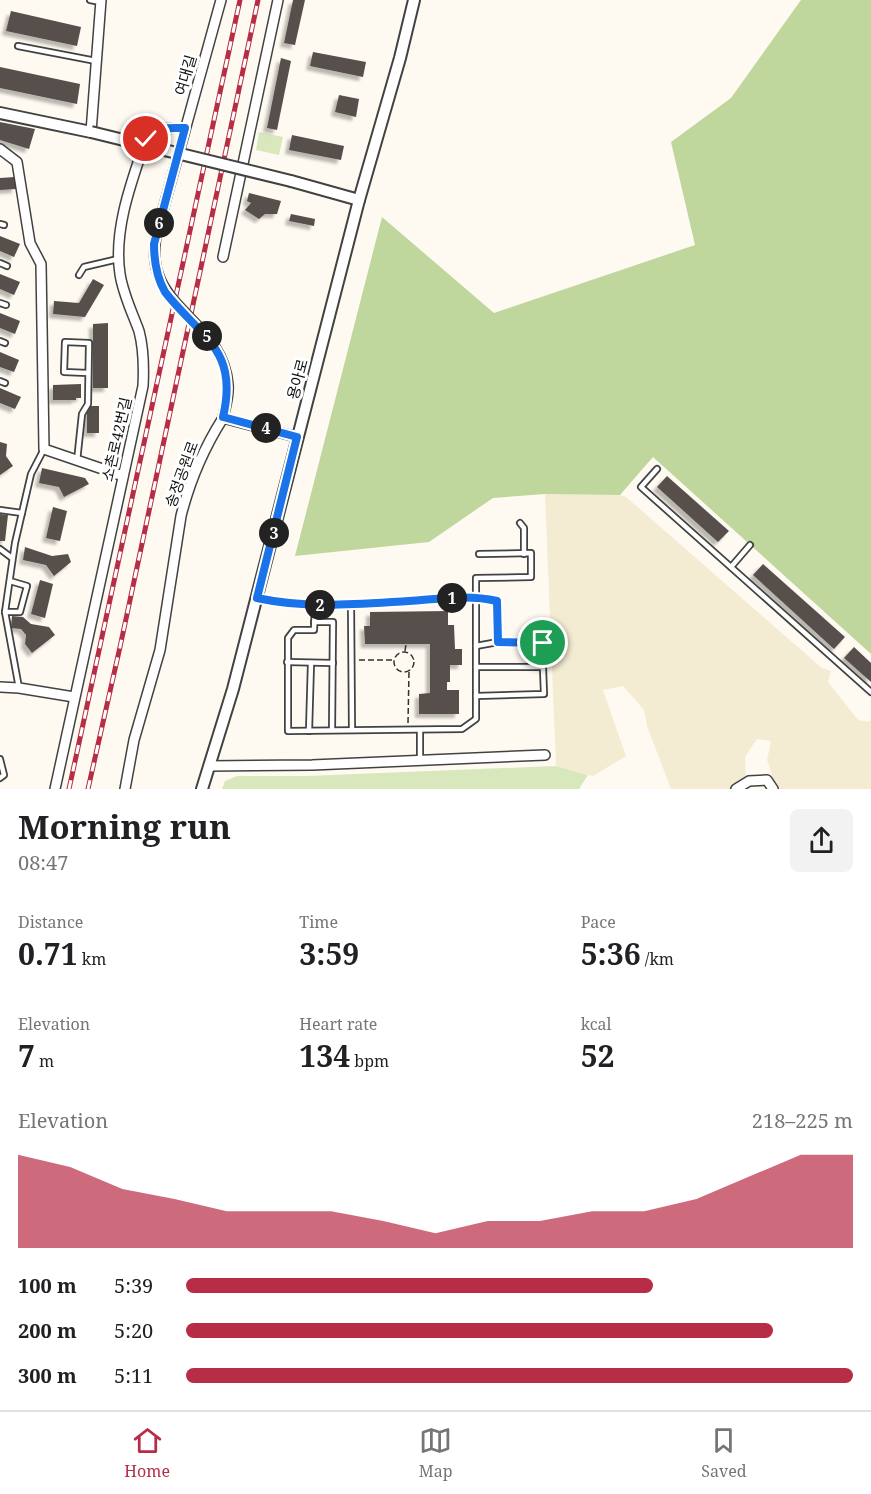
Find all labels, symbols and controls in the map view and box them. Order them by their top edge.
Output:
street label: 여대길 [170,52,200,98]
pin [120,113,171,164]
icon: check [129,122,162,155]
pin: 6 [144,208,174,238]
text: 6 [154,212,164,234]
pin: 5 [192,321,222,351]
text: 5 [202,325,212,347]
street label: 용아로 [282,356,312,402]
street label: 소촌로42번길 [97,395,135,483]
pin: 4 [251,413,281,443]
text: 4 [261,417,271,439]
street label: 송정공원로 [160,438,202,510]
pin: 3 [259,518,289,548]
text: 3 [269,522,279,544]
pin: 1 [437,583,467,613]
text: 1 [447,587,457,609]
pin: 2 [305,590,335,620]
text: 2 [315,594,325,616]
pin [517,617,568,668]
icon: arrive [526,626,559,659]
text: Morning run [18,804,231,849]
button: share [790,809,853,872]
text: 08:47 [18,849,68,876]
text: Distance [18,911,83,933]
text: Time [299,911,338,933]
text: Pace [581,911,616,933]
text: 0.71 [18,933,78,974]
text: 3:59 [299,933,359,974]
text: 5:36 [581,933,641,974]
text: km [78,948,106,970]
text: /km [641,948,674,970]
text: Elevation [18,1013,90,1035]
text: Heart rate [299,1013,377,1035]
text: kcal [581,1013,612,1035]
text: 7 [18,1035,35,1076]
text: 134 [299,1035,350,1076]
text: 52 [581,1035,615,1076]
text: m [35,1050,54,1072]
text: bpm [350,1050,389,1072]
text: Elevation [18,1107,108,1134]
text: 218–225 m [752,1107,853,1134]
text: 100 m [18,1272,77,1299]
text: 5:39 [114,1272,153,1299]
text: 200 m [18,1317,77,1344]
text: 5:20 [114,1317,153,1344]
text: 300 m [18,1362,77,1389]
text: 5:11 [114,1362,153,1389]
tab: Home [124,1424,170,1482]
tab: Map [419,1424,453,1482]
tab: Saved [701,1424,747,1482]

